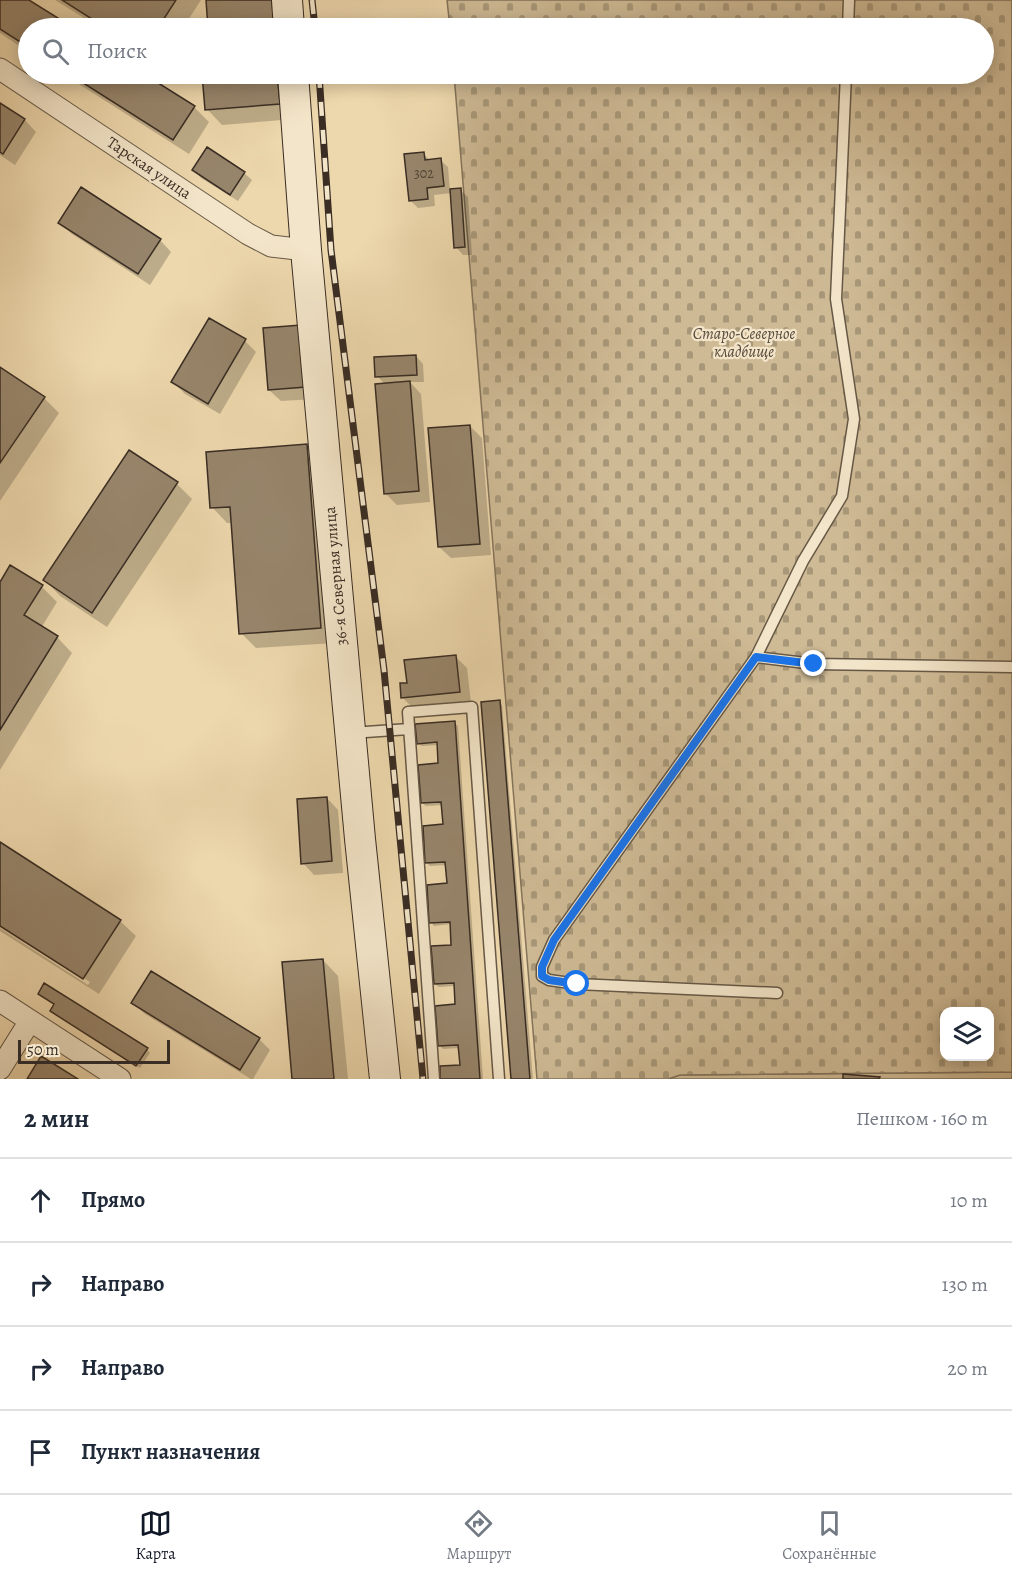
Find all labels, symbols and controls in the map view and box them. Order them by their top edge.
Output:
search box [18,18,994,84]
icon: search [39,35,72,68]
text: Поиск [87,36,147,66]
street label: Тарская улица [102,132,196,205]
house number: 302 [414,164,434,183]
park label: Старо-Северное кладбище [693,323,795,363]
street label: 36-я Северная улица [319,505,353,646]
route end [800,650,826,676]
route start [563,970,589,996]
map controls [940,1007,994,1061]
button: layers [940,1007,994,1061]
scale bar [18,1037,170,1064]
text: 50 m [27,1039,59,1061]
text: 2 мин [24,1101,89,1136]
text: Пешком · 160 m [856,1105,988,1132]
icon: ahead [24,1184,57,1217]
text: Прямо [81,1185,145,1215]
text: 10 m [950,1187,988,1214]
icon: right [24,1268,57,1301]
text: Направо [81,1269,164,1299]
text: 130 m [942,1271,988,1298]
icon: right [24,1352,57,1385]
text: Направо [81,1353,164,1383]
text: 20 m [947,1355,988,1382]
icon: arrive [24,1436,57,1469]
text: Пункт назначения [81,1437,260,1467]
tab: Карта [135,1507,176,1565]
tab: Маршрут [447,1507,511,1565]
tab: Сохранённые [782,1507,877,1565]

